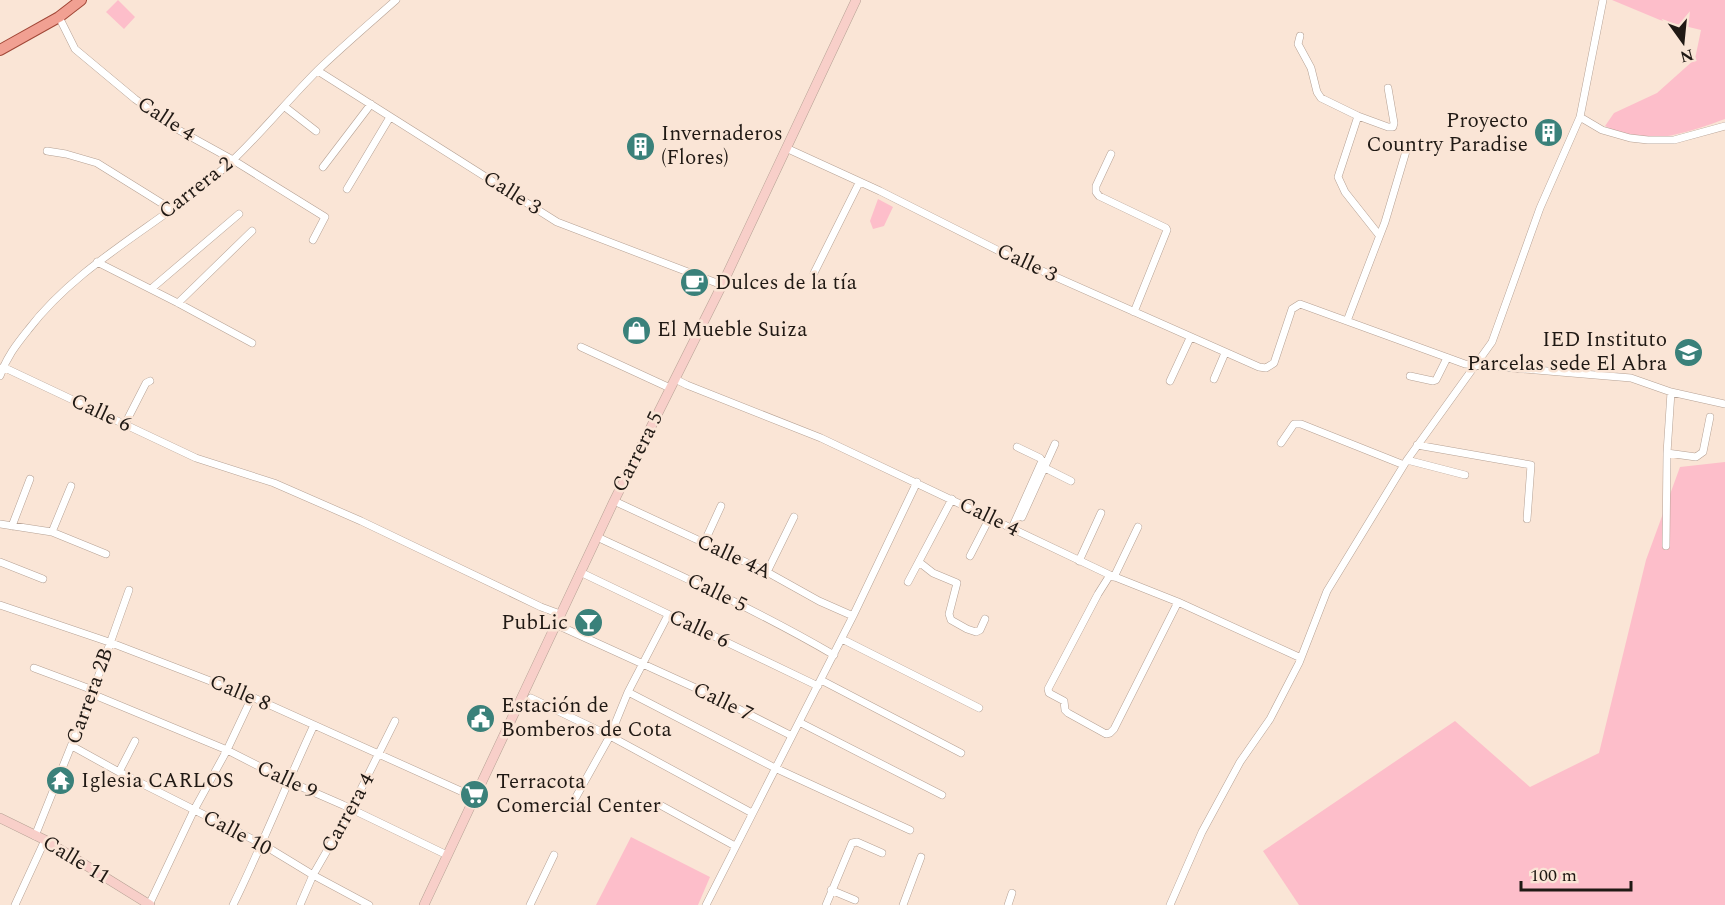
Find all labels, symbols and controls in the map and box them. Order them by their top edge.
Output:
north arrow [1653,12,1713,72]
text: N [1677,42,1696,69]
street label: Calle 4 [131,88,202,150]
place label: Proyecto Country Paradise [1366,105,1528,161]
building icon: Proyecto Country Paradise [1533,117,1565,149]
place label: Invernaderos (Flores) [661,118,783,174]
building icon: Invernaderos (Flores) [624,130,656,162]
street label: Carrera 2 [152,149,240,227]
street label: Calle 3 [477,163,548,224]
street label: Calle 3 [991,235,1063,291]
cafe icon: Dulces de la tía [678,267,710,299]
place label: Dulces de la tía [715,267,858,299]
shop icon: El Mueble Suiza [620,314,652,346]
place label: El Mueble Suiza [657,314,808,346]
place label: IED Instituto Parcelas sede El Abra [1467,324,1668,380]
school or university icon: IED Instituto Parcelas sede El Abra [1672,336,1704,368]
street label: Calle 6 [65,385,137,441]
street label: Carrera 5 [604,406,672,498]
street label: Calle 4 [953,489,1025,546]
street label: Calle 4A [691,526,777,588]
street label: Calle 5 [681,565,753,621]
street label: Calle 6 [663,601,735,657]
place label: PubLic [501,607,568,639]
bar icon: PubLic [573,607,605,639]
street label: Carrera 2B [58,643,122,749]
street label: Calle 8 [204,666,276,720]
street label: Calle 7 [687,674,759,730]
place label: Estación de Bomberos de Cota [501,690,672,746]
public building icon: Estación de Bomberos de Cota [464,702,496,734]
street label: Calle 9 [251,752,323,808]
temple icon: Iglesia CARLOS [44,765,76,797]
place label: Iglesia CARLOS [81,765,234,797]
place label: Terracota Comercial Center [496,766,661,822]
street label: Carrera 4 [313,767,383,859]
supermarket icon: Terracota Comercial Center [459,778,491,810]
street label: Calle 10 [197,801,277,865]
street label: Calle 11 [36,827,116,893]
scale bar [1521,854,1630,892]
text: 100 m [1530,862,1577,889]

